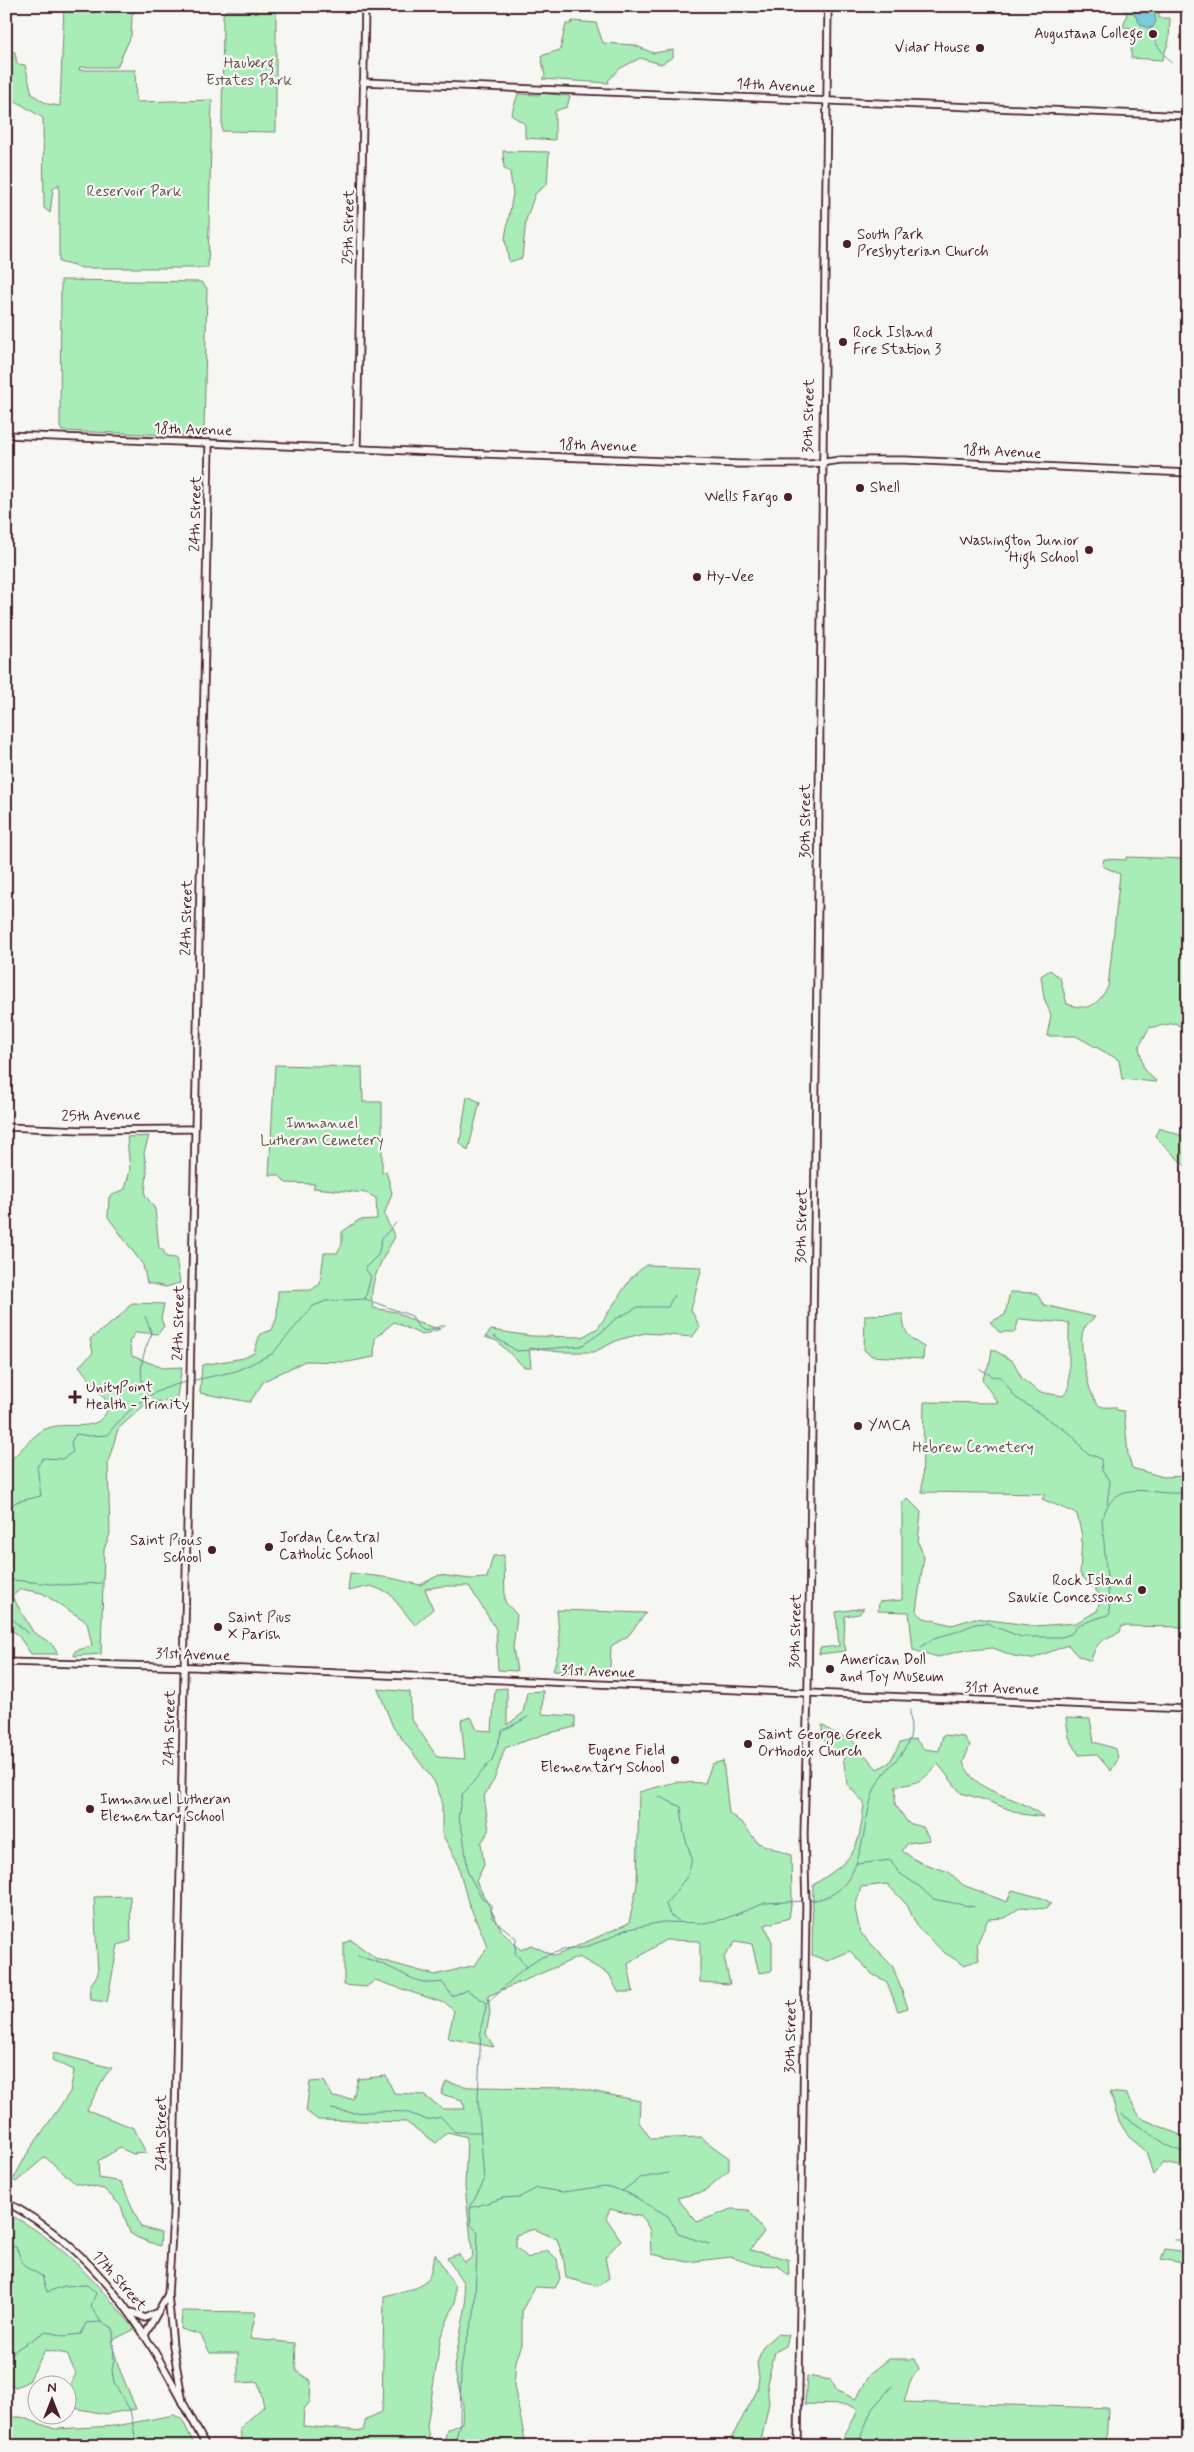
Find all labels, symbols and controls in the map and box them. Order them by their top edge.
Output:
place label: Augustana College [1034,24,1143,45]
marker: Augustana College [1147,28,1159,40]
place label: Vidar House [895,38,970,58]
marker: Vidar House [974,42,986,54]
park label: Hauberg Estates Park [206,54,292,91]
street label: 14th Avenue [736,74,816,98]
park label: Reservoir Park [87,182,182,202]
street label: 25th Street [338,189,360,265]
place label: South Park Presbyterian Church [857,225,989,262]
marker: South Park Presbyterian Church [841,238,853,250]
place label: Rock Island Fire Station 3 [853,323,942,360]
marker: Rock Island Fire Station 3 [837,336,849,348]
street label: 30th Street [798,378,820,454]
street label: 18th Avenue [153,419,233,441]
street label: 18th Avenue [558,435,638,457]
street label: 18th Avenue [962,440,1042,464]
street label: 24th Street [185,476,207,552]
place label: Shell [870,478,900,498]
marker: Shell [854,482,866,494]
place label: Wells Fargo [704,487,778,507]
marker: Wells Fargo [782,491,794,503]
place label: Washington Junior High School [959,531,1079,569]
marker: Washington Junior High School [1083,544,1095,556]
place label: Hy-Vee [707,567,754,587]
marker: Hy-Vee [691,571,703,583]
street label: 30th Street [796,783,816,859]
street label: 24th Street [176,880,198,956]
street label: 25th Avenue [61,1105,141,1127]
park label: Immanuel Lutheran Cemetery [260,1114,384,1151]
street label: 30th Street [791,1188,813,1264]
street label: 24th Street [168,1285,190,1361]
place label: UnityPoint Health - Trinity [86,1378,190,1415]
marker: UnityPoint Health - Trinity [68,1390,82,1404]
place label: YMCA [868,1416,911,1436]
marker: YMCA [852,1420,864,1432]
park label: Hebrew Cemetery [912,1438,1034,1458]
place label: Jordan Central Catholic School [279,1528,379,1565]
place label: Saint Pious School [130,1531,202,1568]
marker: Jordan Central Catholic School [263,1541,275,1553]
marker: Saint Pious School [206,1544,218,1556]
place label: Rock Island Saukie Concessions [1008,1571,1132,1608]
marker: Rock Island Saukie Concessions [1136,1584,1148,1596]
street label: 30th Street [785,1593,807,1669]
place label: Saint Pius X Parish [228,1608,291,1645]
marker: Saint Pius X Parish [212,1621,224,1633]
street label: 31st Avenue [155,1644,231,1666]
place label: American Doll and Toy Museum [840,1650,944,1687]
street label: 31st Avenue [560,1661,636,1683]
marker: American Doll and Toy Museum [824,1663,836,1675]
street label: 31st Avenue [964,1678,1040,1700]
street label: 24th Street [159,1690,181,1766]
place label: Saint George Greek Orthodox Church [758,1725,882,1762]
marker: Saint George Greek Orthodox Church [742,1738,754,1750]
place label: Eugene Field Elementary School [540,1741,665,1778]
marker: Eugene Field Elementary School [669,1754,681,1766]
place label: Immanuel Lutheran Elementary School [100,1790,231,1827]
marker: Immanuel Lutheran Elementary School [84,1803,96,1815]
street label: 30th Street [780,1998,802,2074]
street label: 24th Street [152,2095,172,2171]
street label: 17th Street [87,2247,151,2316]
north arrow [28,2374,78,2424]
text: N [47,2379,57,2397]

